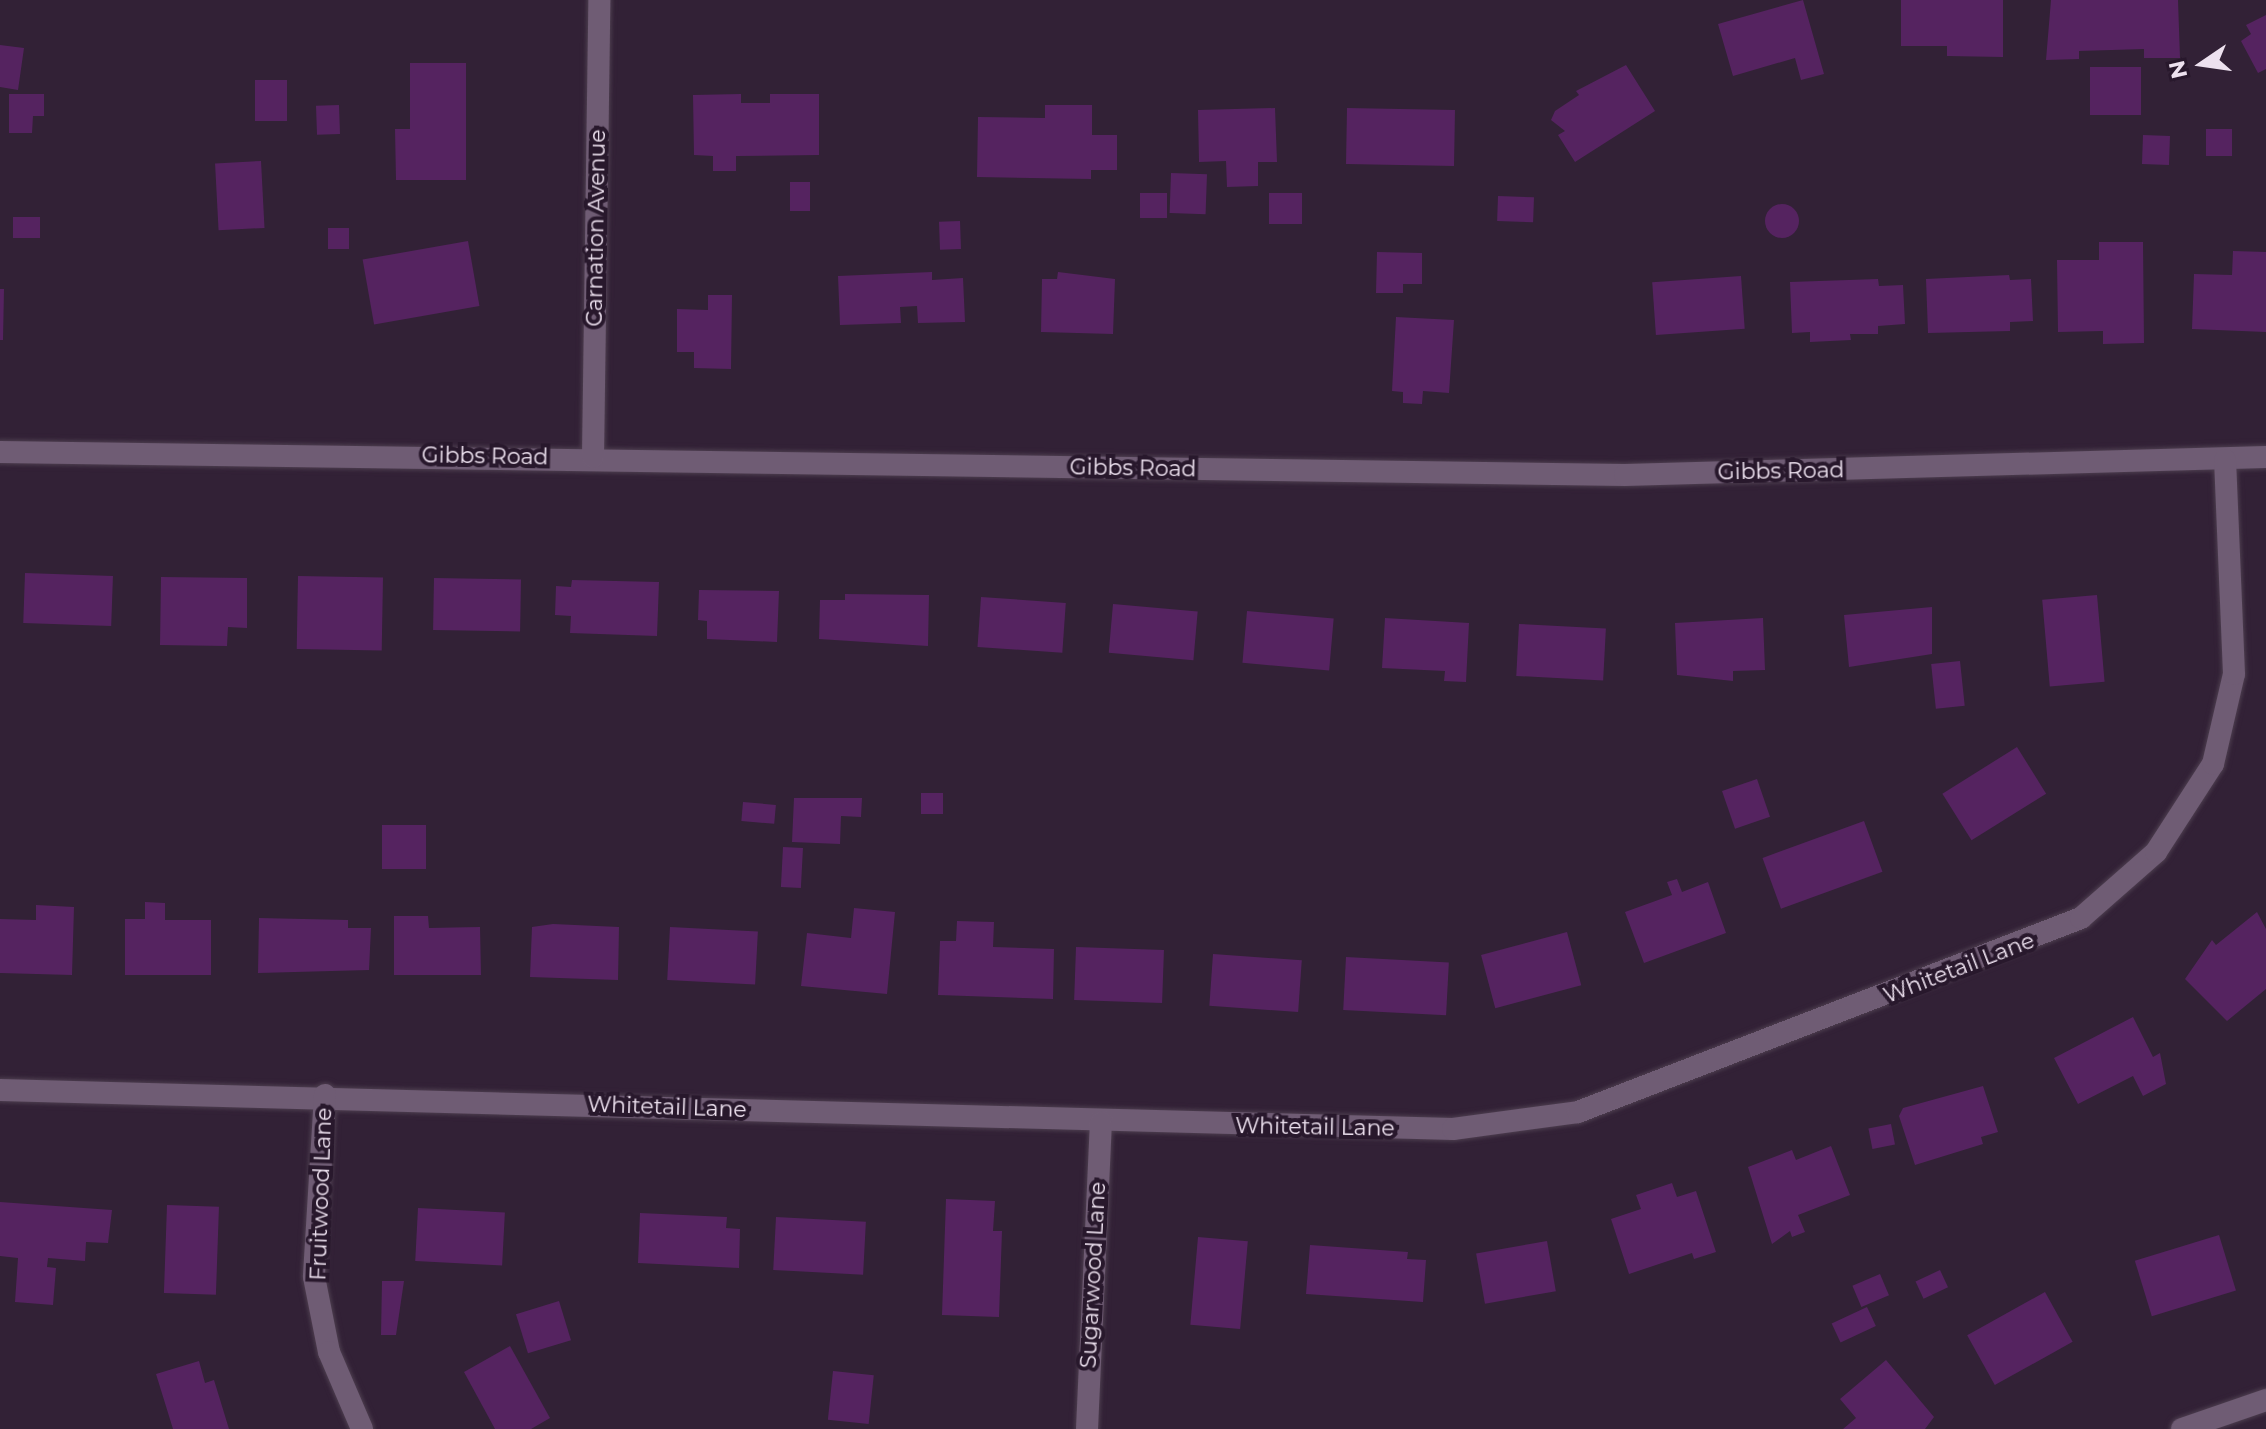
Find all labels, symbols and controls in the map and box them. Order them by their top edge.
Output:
north arrow [2162,24,2242,104]
text: N [2163,58,2193,81]
street label: Carnation Avenue [581,129,611,327]
street label: Gibbs Road [421,442,549,470]
street label: Gibbs Road [1069,454,1197,482]
street label: Gibbs Road [1717,457,1845,485]
street label: Whitetail Lane [1880,927,2038,1009]
street label: Whitetail Lane [587,1091,747,1123]
street label: Fruitwood Lane [305,1107,337,1281]
street label: Whitetail Lane [1235,1112,1395,1142]
street label: Sugarwood Lane [1075,1181,1111,1369]

